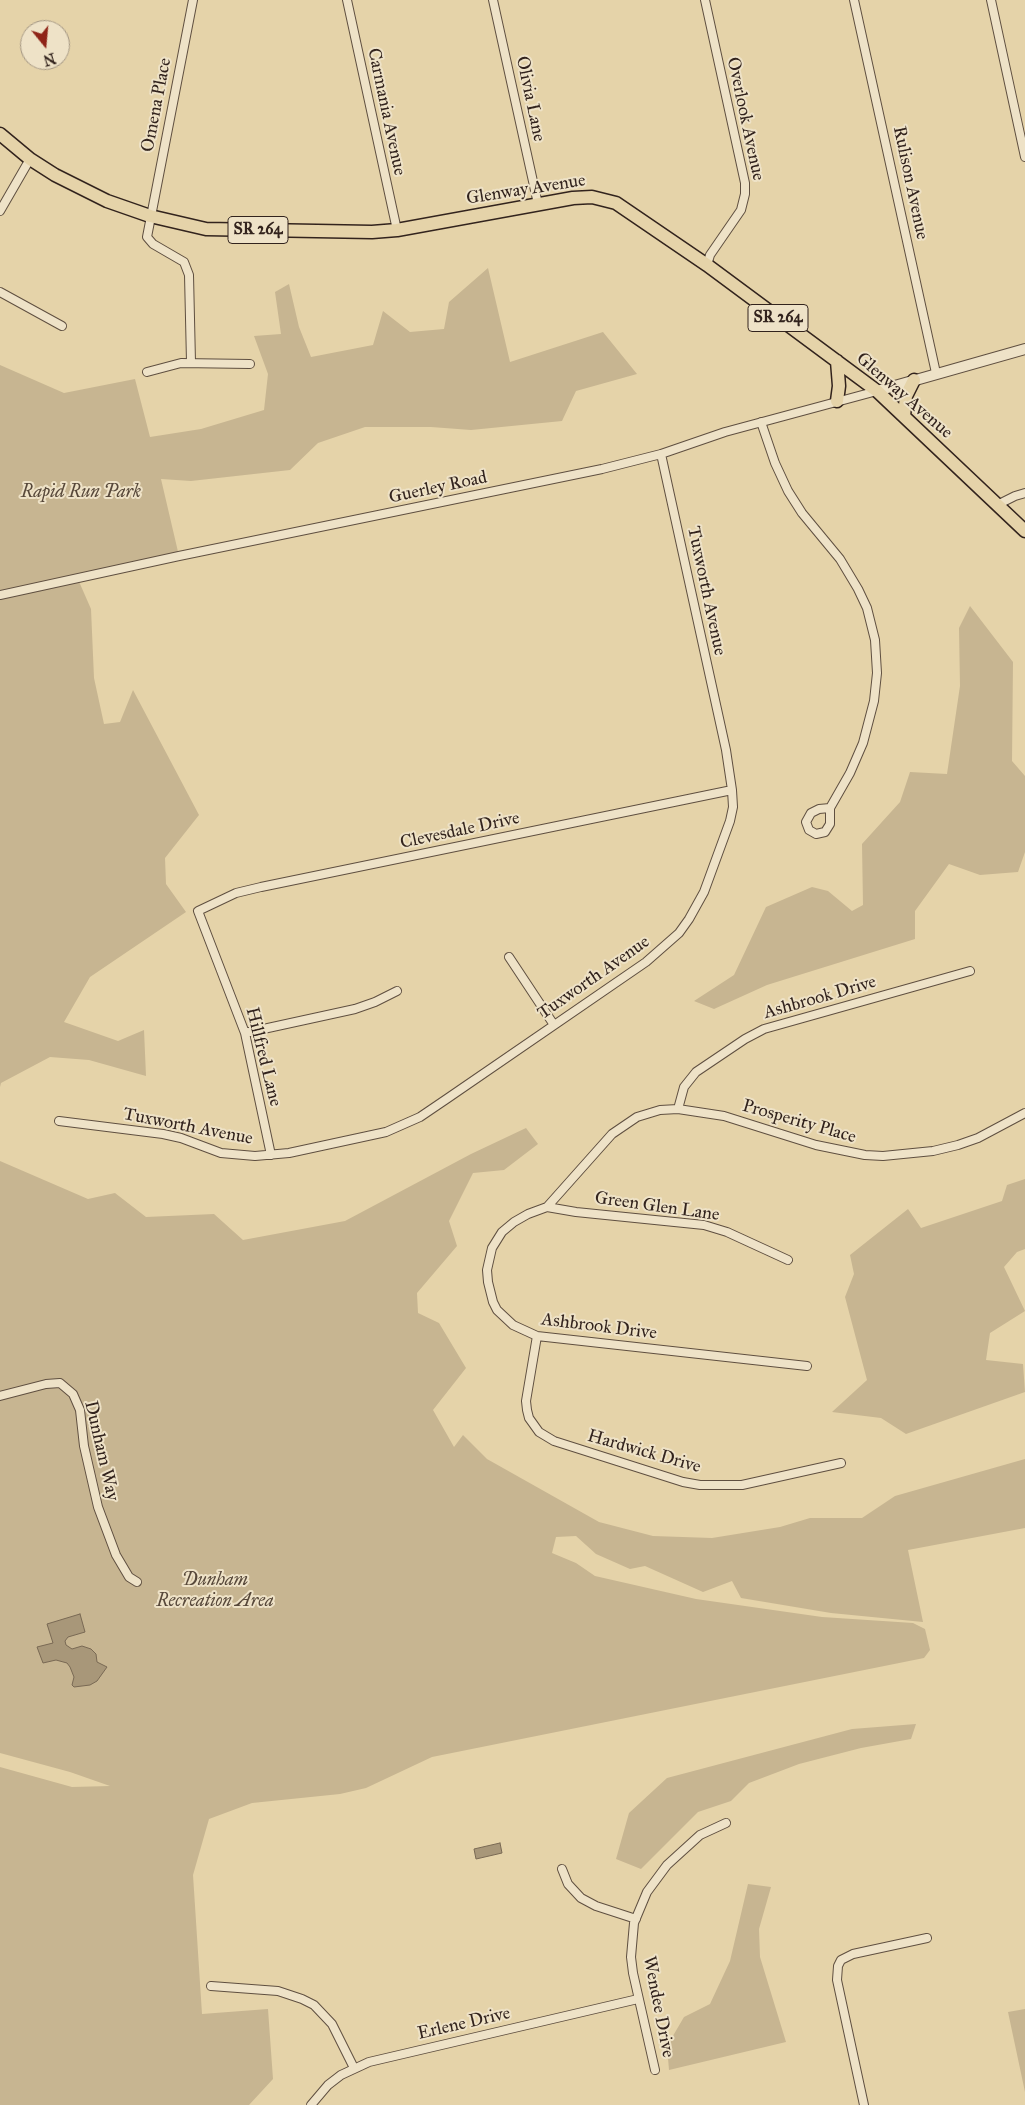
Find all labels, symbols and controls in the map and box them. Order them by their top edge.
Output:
north arrow [20,20,70,70]
street label: Carmania Avenue [362,46,410,178]
text: N [41,49,57,69]
street label: Olivia Lane [510,54,550,144]
street label: Overlook Avenue [721,55,769,183]
street label: Omena Place [137,56,177,154]
street label: Rulison Avenue [887,124,933,242]
street label: Glenway Avenue [465,170,587,210]
road number: SR 264 [228,216,288,244]
road number: SR 264 [748,304,808,332]
street label: Glenway Avenue [851,348,957,444]
street label: Guerley Road [387,467,489,509]
park label: Rapid Run Park [21,482,141,504]
street label: Tuxworth Avenue [682,524,730,658]
street label: Clevesdale Drive [398,808,522,854]
street label: Tuxworth Avenue [534,931,654,1025]
street label: Ashbrook Drive [761,972,879,1024]
street label: Hillfred Lane [240,1005,286,1109]
street label: Prosperity Place [740,1095,858,1149]
street label: Tuxworth Avenue [121,1104,255,1150]
street label: Green Glen Lane [593,1188,721,1226]
street label: Ashbrook Drive [540,1309,658,1345]
street label: Dunham Way [79,1399,123,1503]
street label: Hardwick Drive [585,1426,703,1478]
park label: Dunham Recreation Area [156,1570,274,1612]
street label: Wendee Drive [638,1954,678,2060]
street label: Erlene Drive [415,2003,513,2045]

